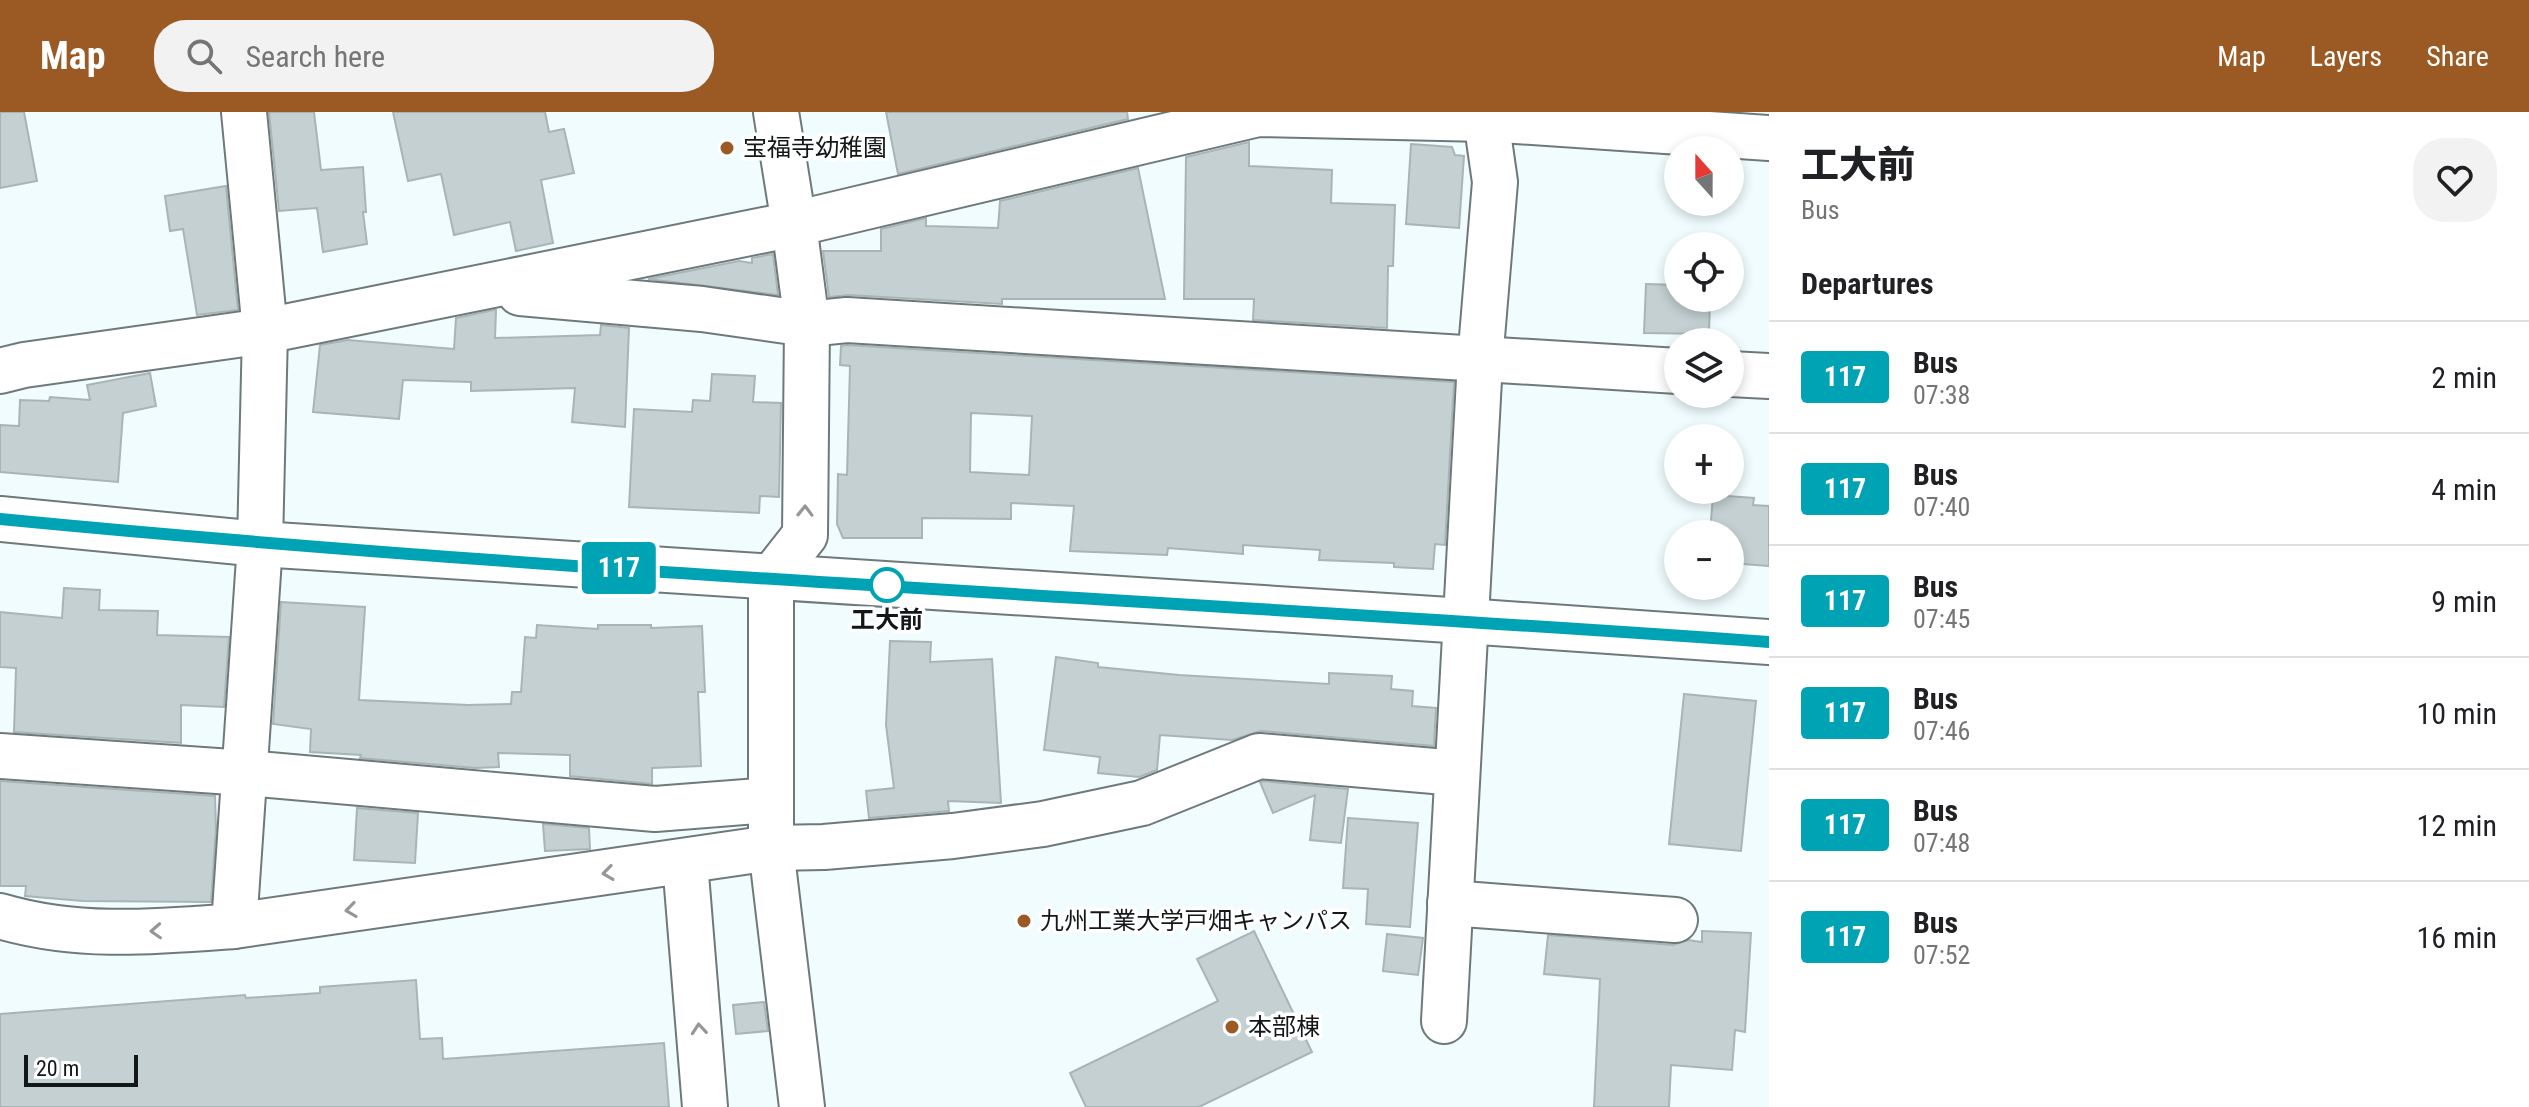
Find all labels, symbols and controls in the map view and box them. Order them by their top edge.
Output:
search box [154,20,714,92]
text: Map [40,34,106,78]
icon: search [182,34,226,78]
text: Search here [246,39,385,74]
text: Map [2217,40,2266,73]
text: Layers [2310,40,2382,73]
text: Share [2426,40,2489,73]
place label: 宝福寺幼稚園 [743,134,887,162]
north arrow [1664,136,1744,216]
map controls [1664,136,1744,600]
button: heart [2413,138,2497,222]
marker: 宝福寺幼稚園 [718,139,736,157]
text: 工大前 [1801,143,1915,187]
text: Bus [1801,195,1840,225]
button: locate [1664,232,1744,312]
text: Departures [1801,266,1934,301]
button: layers [1664,328,1744,408]
text: Bus [1913,345,1958,380]
text: 117 [1824,360,1866,393]
text: 2 min [2431,360,2497,395]
text: 07:38 [1913,380,1970,410]
button: + [1664,424,1744,504]
text: Bus [1913,457,1958,492]
text: 117 [1824,472,1866,505]
text: 4 min [2431,472,2497,507]
text: 07:40 [1913,492,1970,522]
one-way arrow [796,504,814,517]
button: − [1664,520,1744,600]
line badge: 117 [573,542,665,594]
text: 117 [598,551,640,584]
marker: 工大前 [870,568,904,602]
text: Bus [1913,569,1958,604]
text: 117 [1824,584,1866,617]
text: 9 min [2431,584,2497,619]
text: 07:45 [1913,604,1970,634]
place label: 工大前 [851,606,923,634]
text: Bus [1913,681,1958,716]
text: 117 [1824,696,1866,729]
text: 10 min [2416,696,2497,731]
text: 07:46 [1913,716,1970,746]
text: Bus [1913,793,1958,828]
text: 117 [1824,808,1866,841]
text: 12 min [2416,808,2497,843]
text: 07:48 [1913,828,1970,858]
one-way arrow [601,864,615,881]
one-way arrow [344,901,357,918]
text: Bus [1913,905,1958,940]
place label: 九州工業大学戸畑キャンパス [1040,907,1352,935]
marker: 九州工業大学戸畑キャンパス [1015,912,1033,930]
text: 117 [1824,920,1866,953]
text: 16 min [2416,920,2497,955]
one-way arrow [149,922,162,939]
text: 07:52 [1913,940,1970,970]
place label: 本部棟 [1248,1013,1320,1041]
marker: 本部棟 [1223,1018,1241,1036]
one-way arrow [691,1022,708,1035]
scale bar [24,1051,138,1087]
text: 20 m [36,1056,79,1081]

